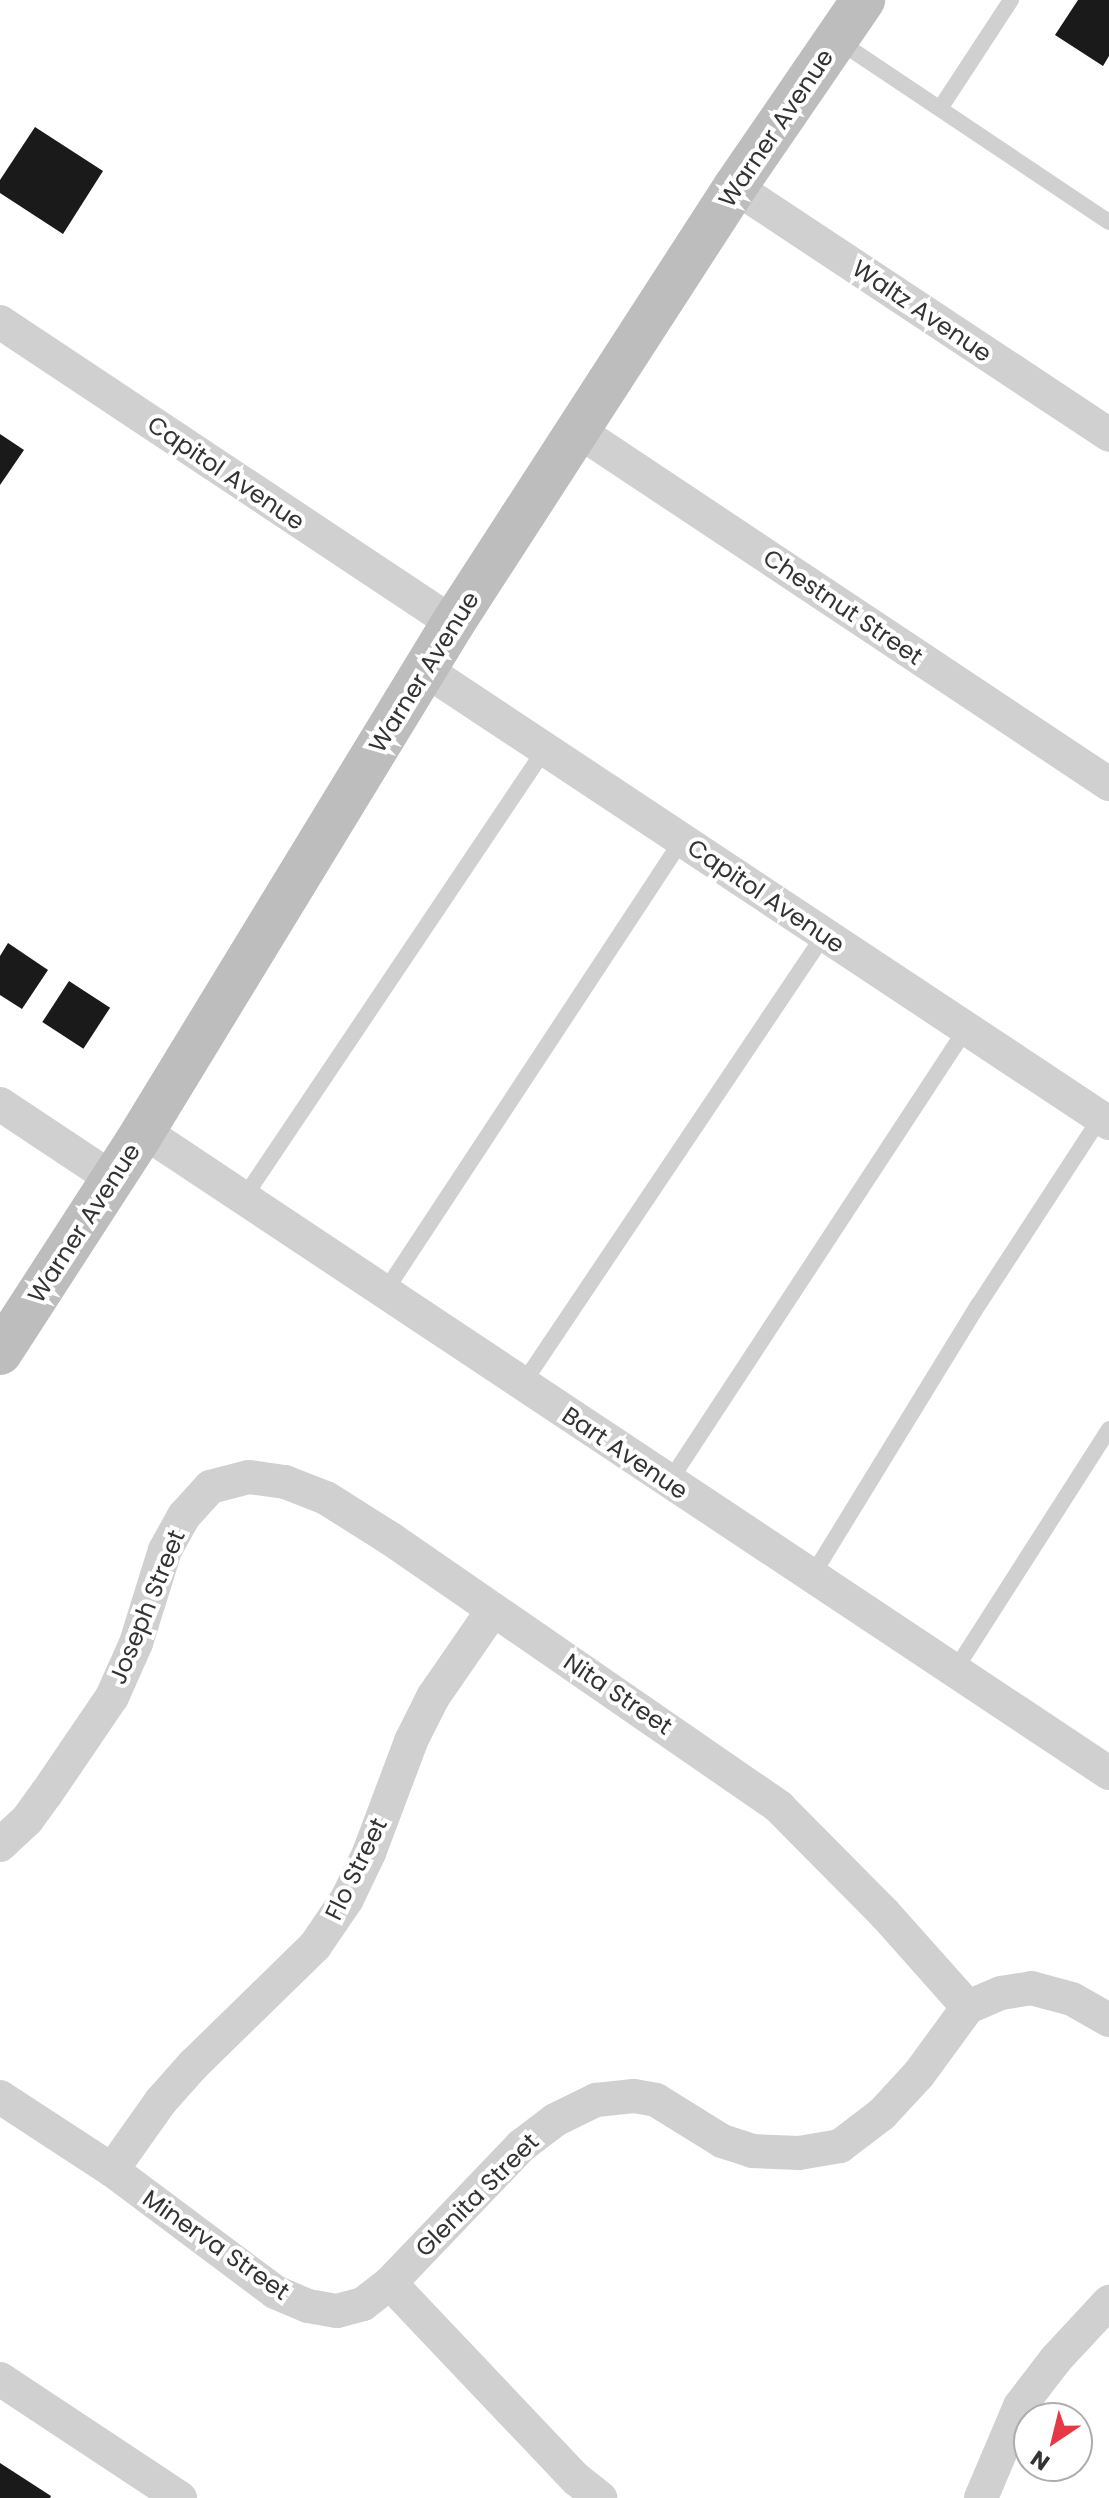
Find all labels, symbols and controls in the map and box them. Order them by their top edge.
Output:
street label: Warner Avenue [713,44,839,212]
street label: Waltz Avenue [847,254,997,368]
street label: Capitol Avenue [142,410,310,536]
street label: Chestnut Street [758,543,928,671]
street label: Warner Avenue [363,586,485,758]
street label: Capitol Avenue [682,833,850,959]
street label: Warner Avenue [22,1138,146,1308]
street label: Bart Avenue [557,1400,693,1506]
street label: Joseph Street [103,1526,191,1688]
street label: Nita Street [558,1647,678,1741]
street label: Flo Street [319,1813,393,1925]
street label: Glenita Street [409,2127,545,2263]
street label: Minerva Street [137,2184,295,2306]
north arrow [1013,2402,1093,2482]
text: N [1024,2443,1056,2478]

